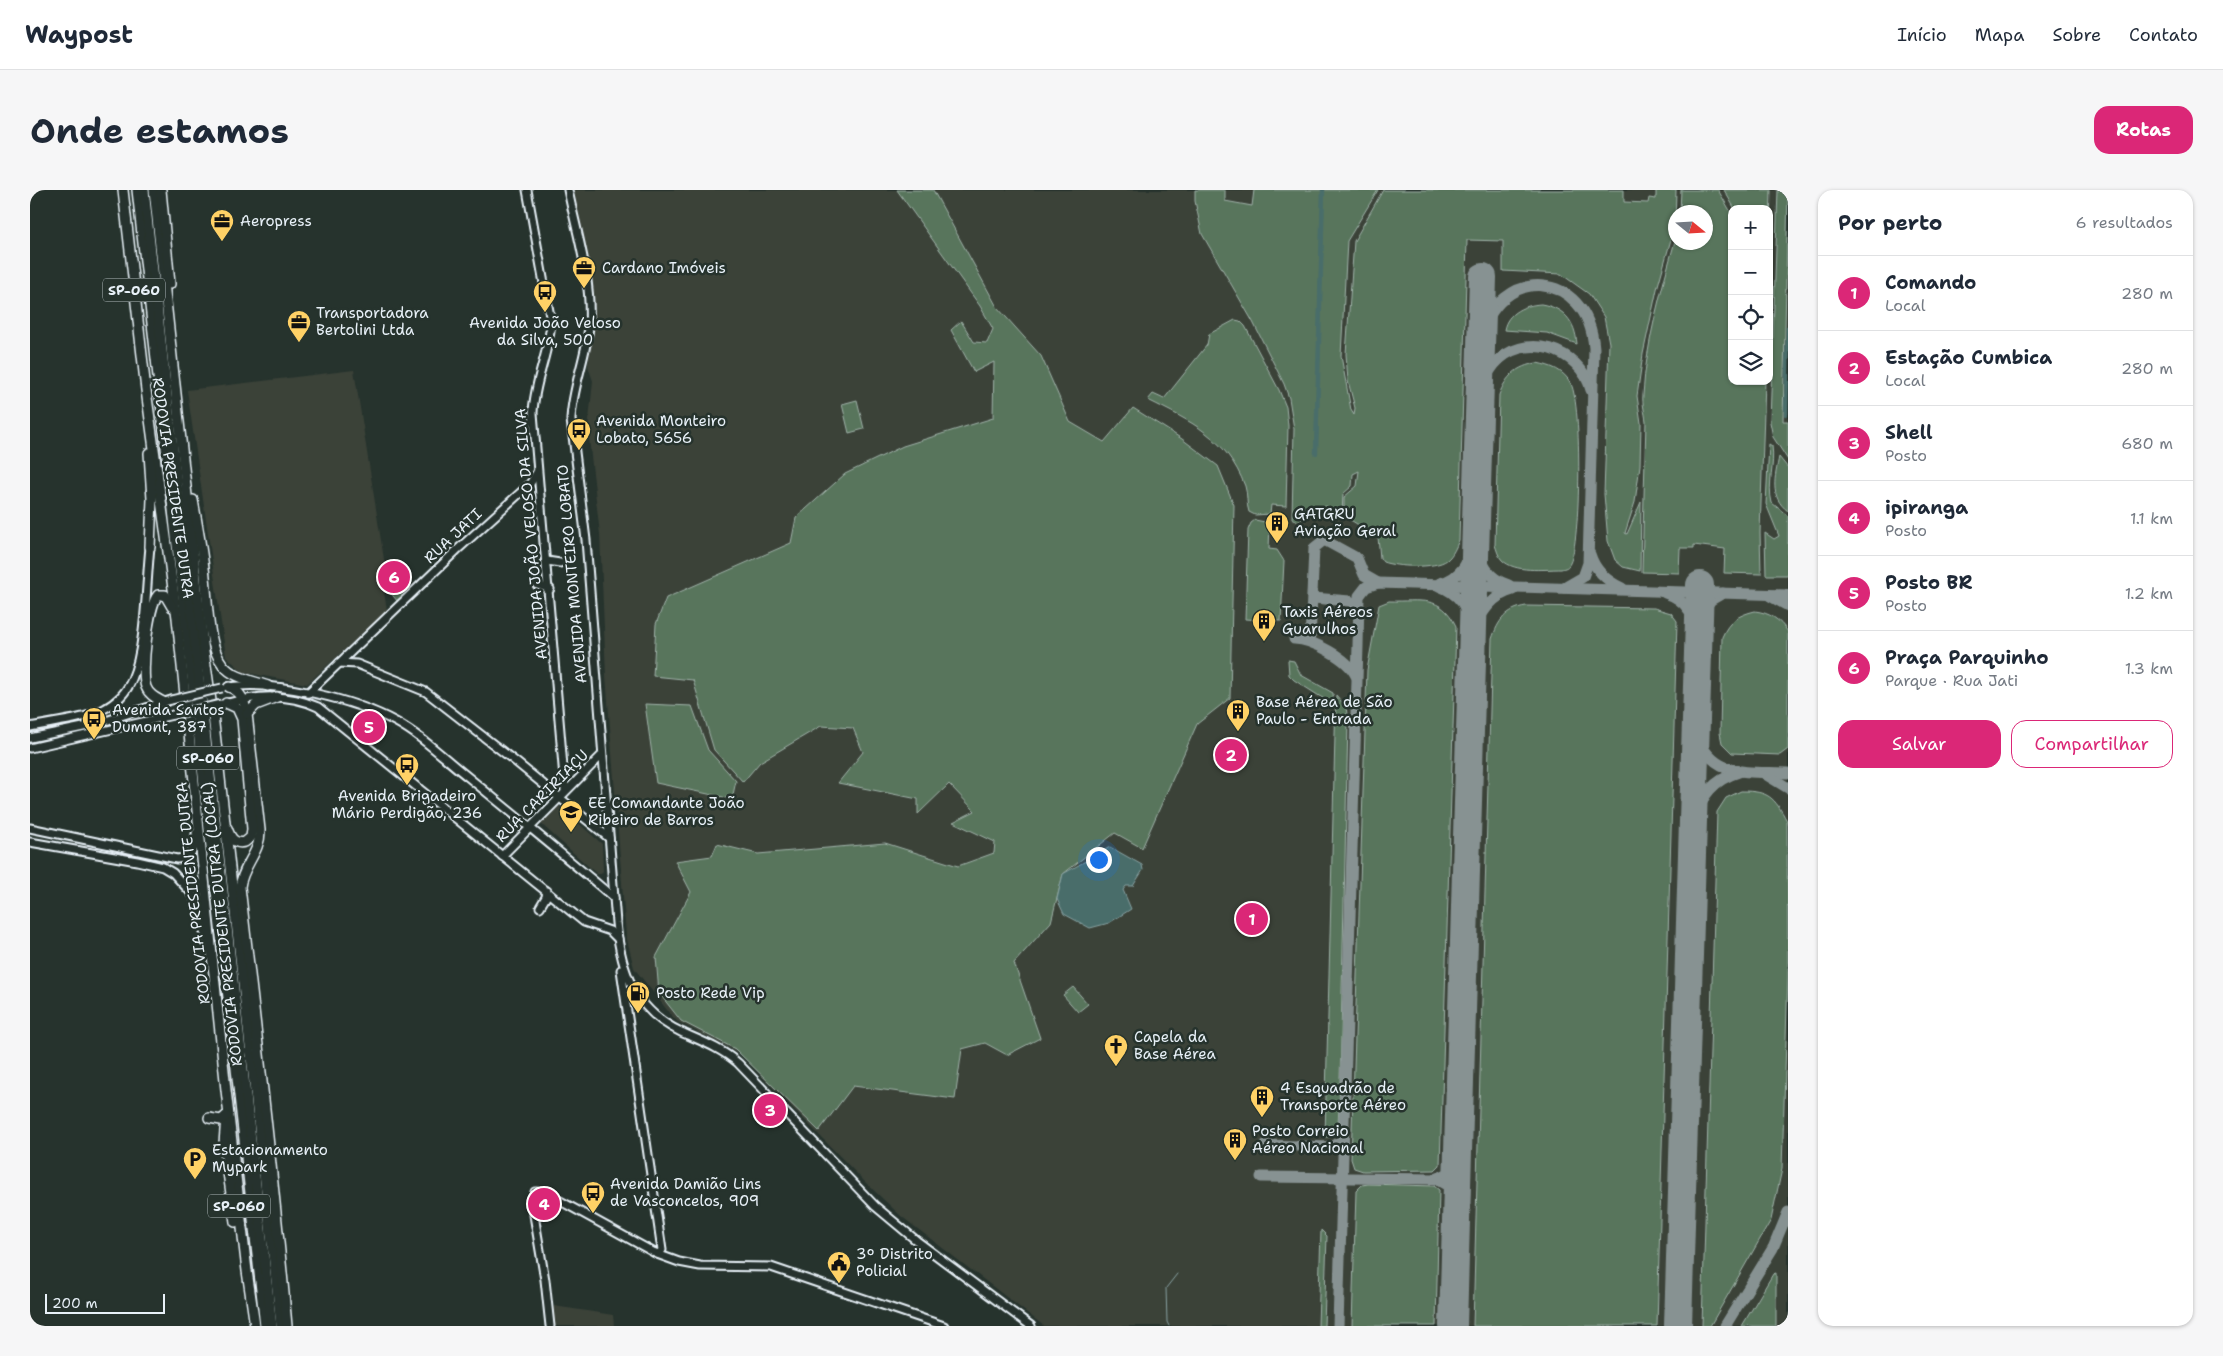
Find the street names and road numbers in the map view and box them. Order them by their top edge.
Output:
road number: SP-060 [103,278,165,302]
street label: RODOVIA PRESIDENTE DUTRA [148,376,198,600]
street label: AVENIDA JOÃO VELOSO DA SILVA [508,407,552,661]
street label: AVENIDA MONTEIRO LOBATO [552,464,592,684]
street label: RUA JATI [420,504,486,568]
street label: RUA CARIRIAÇU [491,745,593,847]
road number: SP-060 [177,746,239,770]
street label: RODOVIA PRESIDENTE DUTRA [171,781,215,1005]
street label: RODOVIA PRESIDENTE DUTRA (LOCAL) [197,781,247,1067]
road number: SP-060 [208,1194,270,1218]

